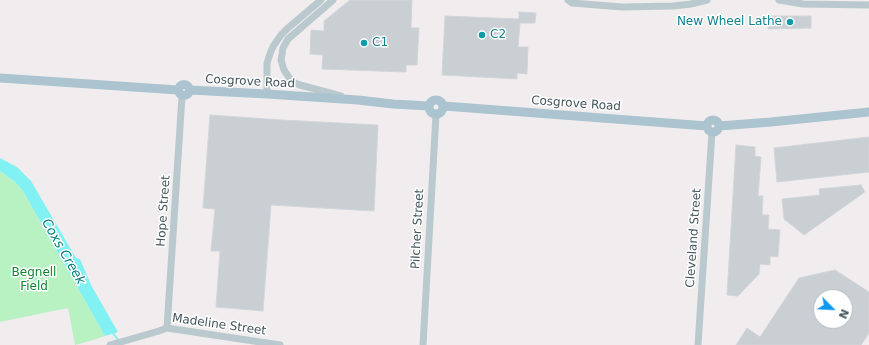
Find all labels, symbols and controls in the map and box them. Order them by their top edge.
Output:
place label: New Wheel Lathe [677,15,782,29]
marker: New Wheel Lathe [785,17,795,27]
place label: C2 [490,28,506,42]
marker: C2 [477,30,487,40]
place label: C1 [372,36,388,50]
marker: C1 [359,38,369,48]
street label: Cosgrove Road [205,72,295,92]
street label: Cosgrove Road [531,94,621,114]
street label: Hope Street [154,175,174,247]
street label: Pilcher Street [409,188,427,270]
street label: Cleveland Street [683,188,705,288]
water label: Coxs Creek [38,216,88,288]
park label: Begnell Field [12,266,56,294]
north arrow [813,289,853,329]
text: N [836,307,851,321]
street label: Madeline Street [171,311,267,339]

